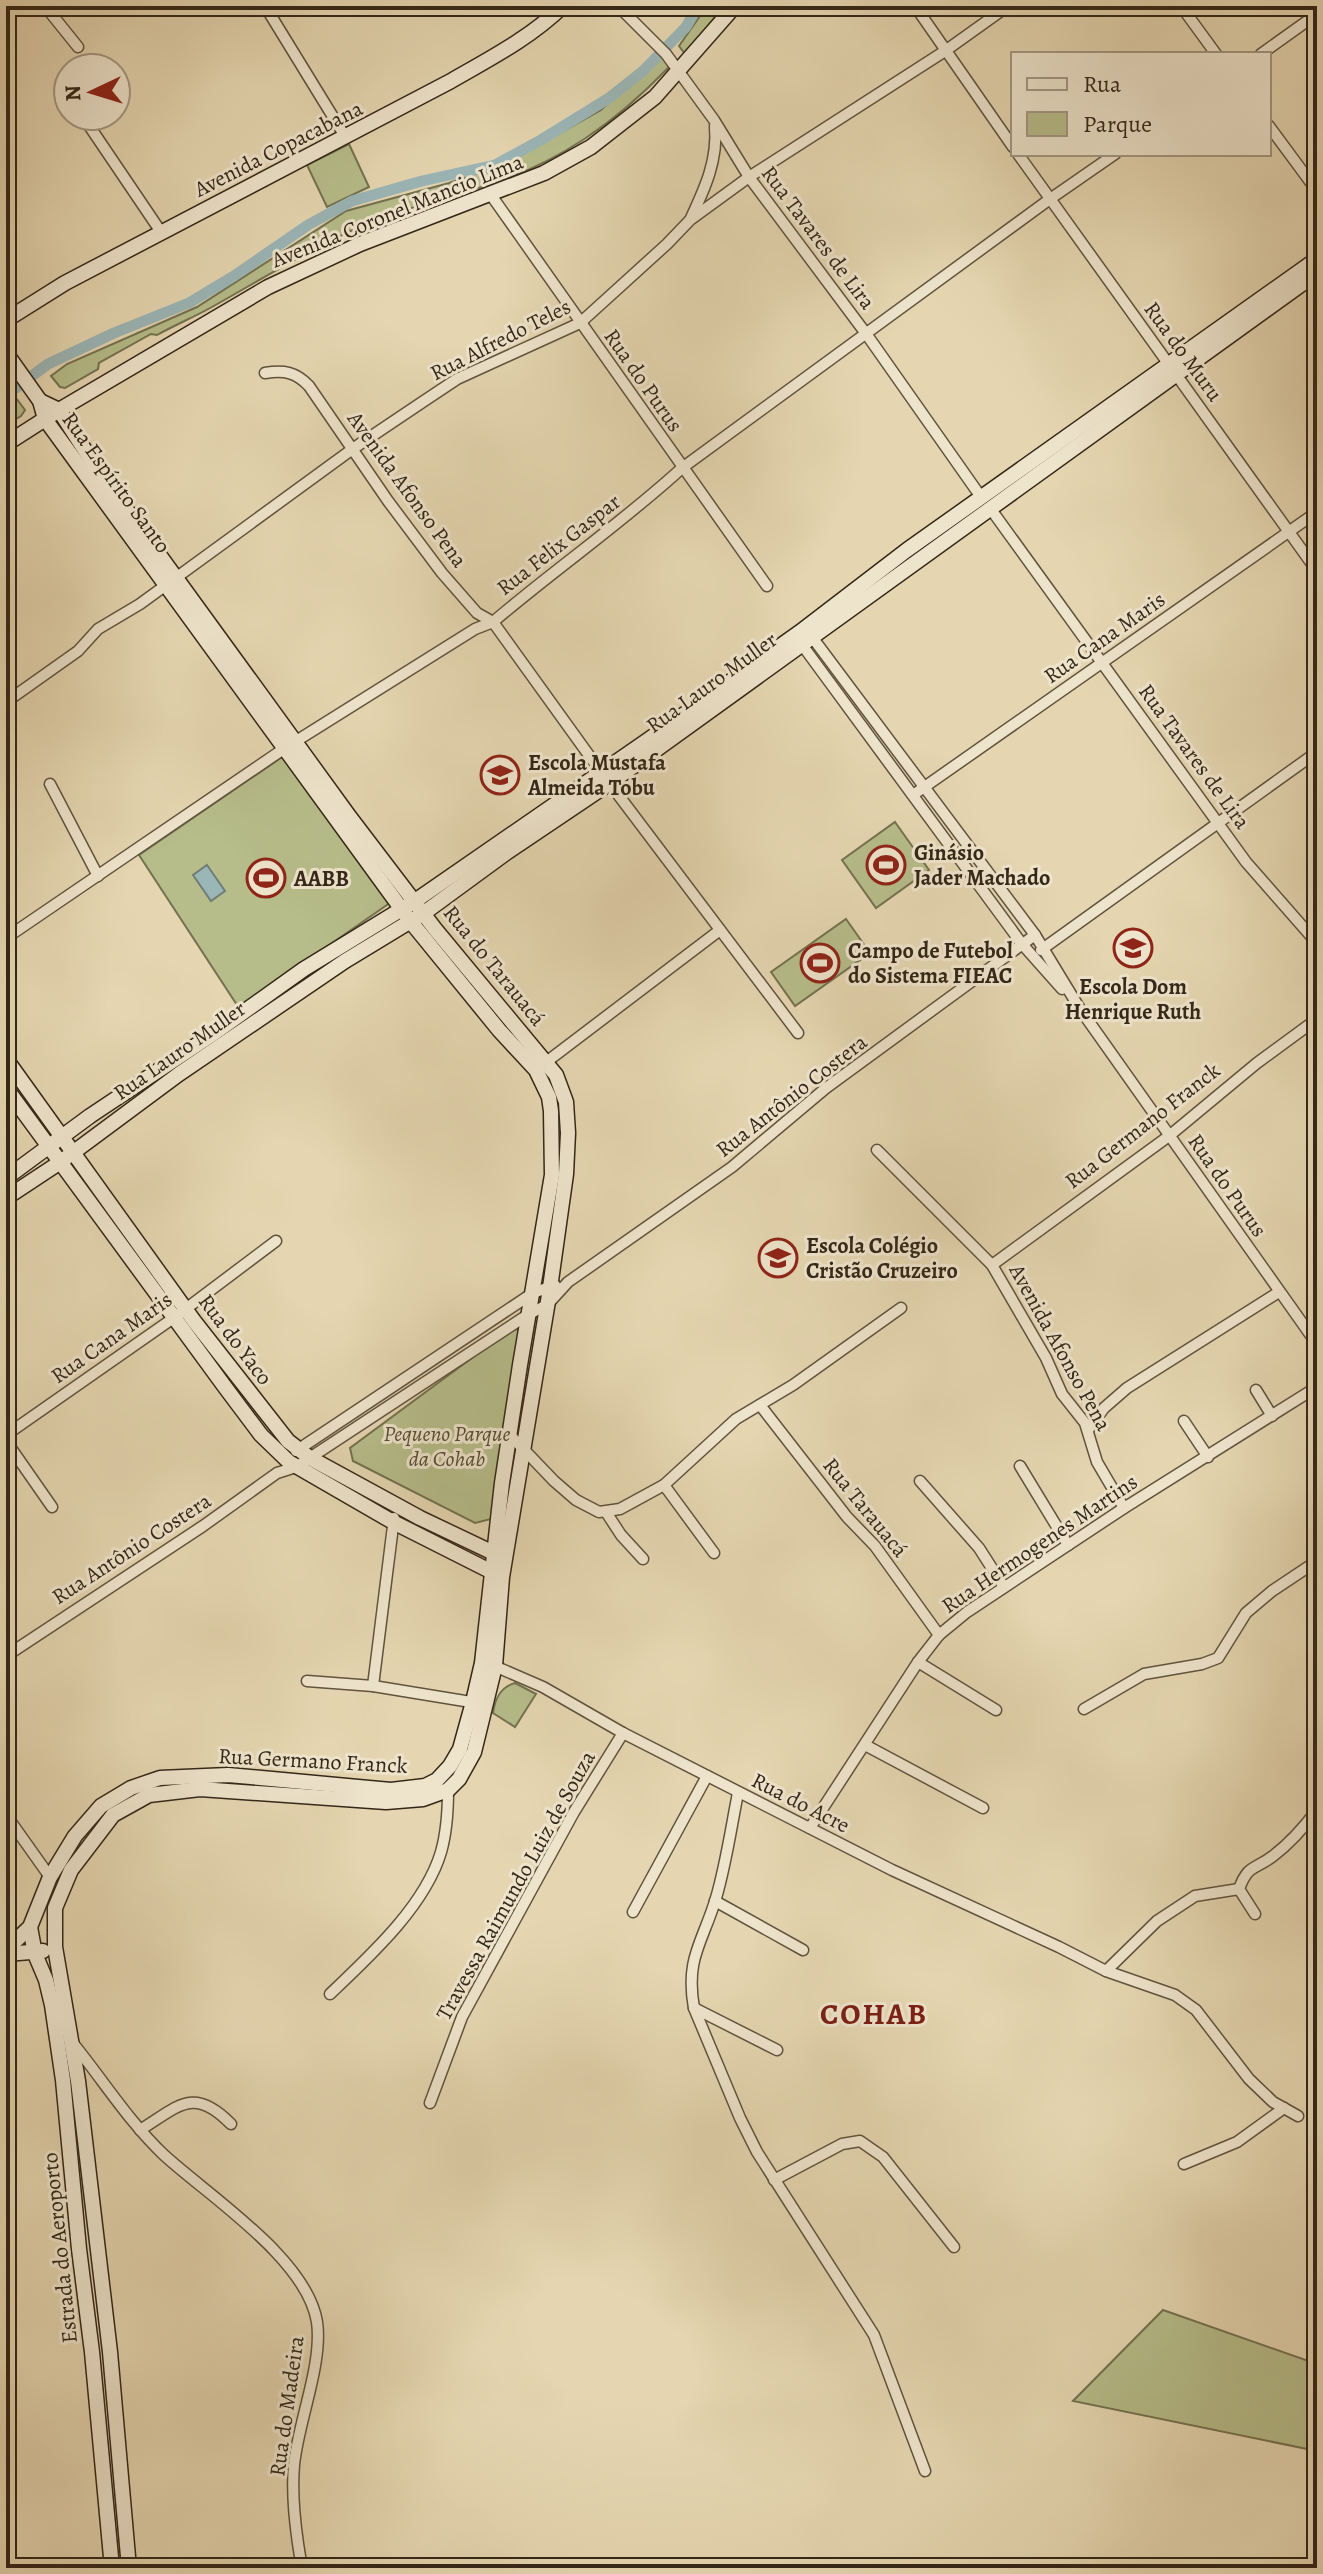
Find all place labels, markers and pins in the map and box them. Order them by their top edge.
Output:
place label: Escola Mustafa Almeida Tobu [527,748,666,803]
school or university icon: Escola Mustafa Almeida Tobu [479,754,521,796]
place label: Ginásio Jader Machado [914,838,1050,893]
sports icon: Ginásio Jader Machado [865,844,907,886]
sports icon: AABB [245,857,287,899]
place label: AABB [293,864,349,894]
school or university icon: Escola Dom Henrique Ruth [1112,927,1154,969]
place label: Campo de Futebol do Sistema FIEAC [848,936,1013,991]
sports icon: Campo de Futebol do Sistema FIEAC [799,942,841,984]
place label: Escola Dom Henrique Ruth [1065,972,1201,1027]
place label: Escola Colégio Cristão Cruzeiro [806,1231,958,1286]
school or university icon: Escola Colégio Cristão Cruzeiro [757,1237,799,1279]

